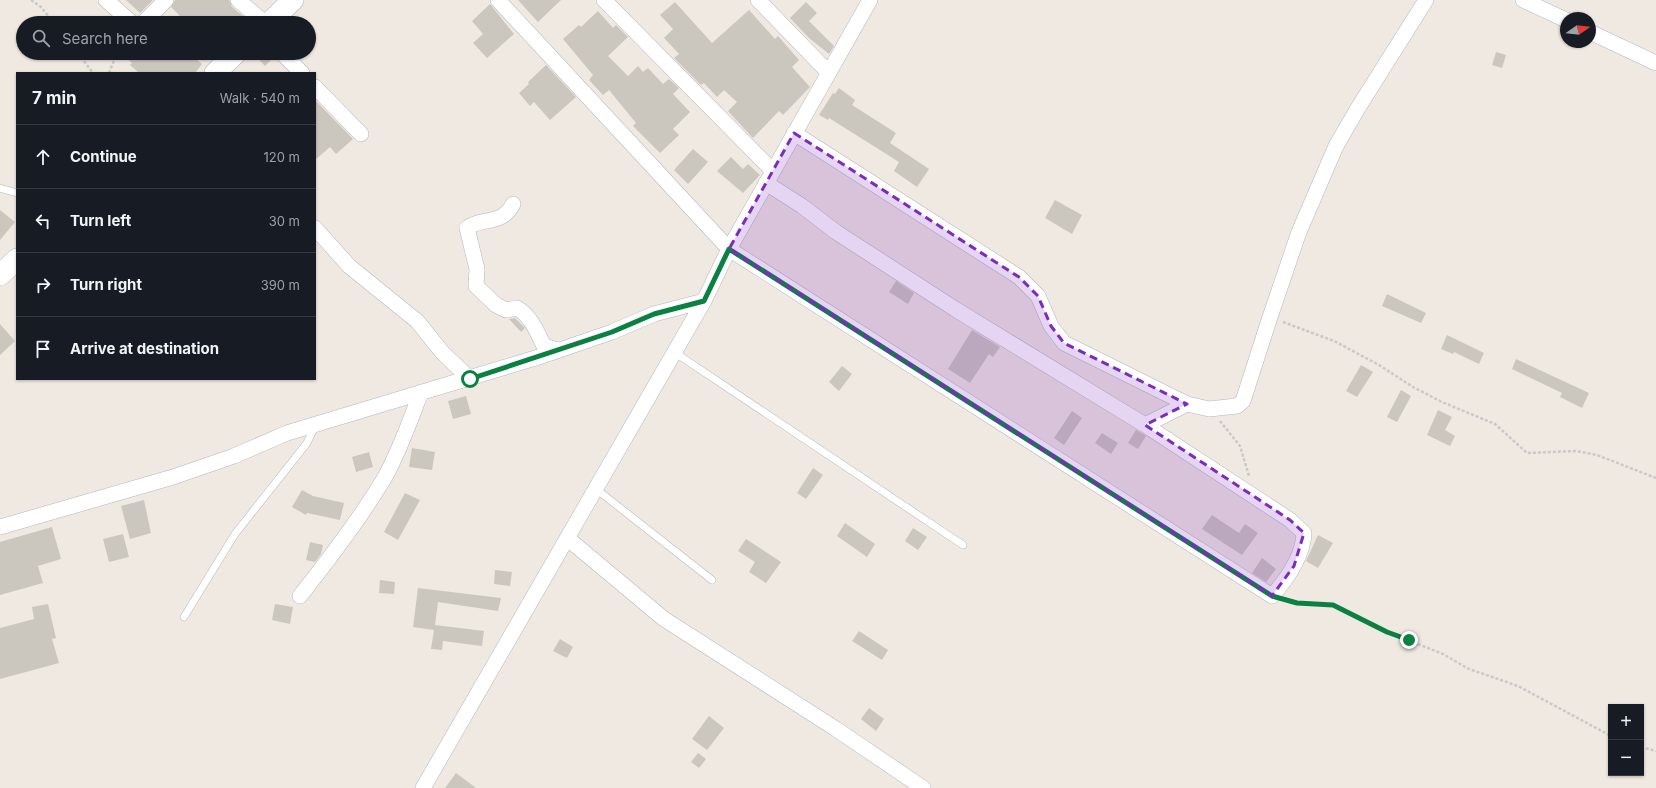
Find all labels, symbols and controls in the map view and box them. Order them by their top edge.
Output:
north arrow [1560,12,1596,48]
search box [16,16,316,60]
icon: search [30,27,52,49]
text: Search here [62,29,148,48]
text: 7 min [32,88,77,108]
text: Walk · 540 m [220,90,300,106]
icon: ahead [32,146,54,168]
text: Continue [70,147,137,166]
text: 120 m [264,149,300,165]
icon: left [32,210,54,232]
text: Turn left [70,211,131,230]
text: 30 m [269,213,300,229]
icon: right [32,274,54,296]
text: Turn right [70,275,142,294]
text: 390 m [261,277,300,293]
icon: arrive [32,338,54,360]
text: Arrive at destination [70,339,219,358]
route start [461,370,479,388]
route end [1400,631,1418,649]
map controls [1608,704,1644,776]
button: + [1608,704,1644,740]
button: − [1608,740,1644,776]

